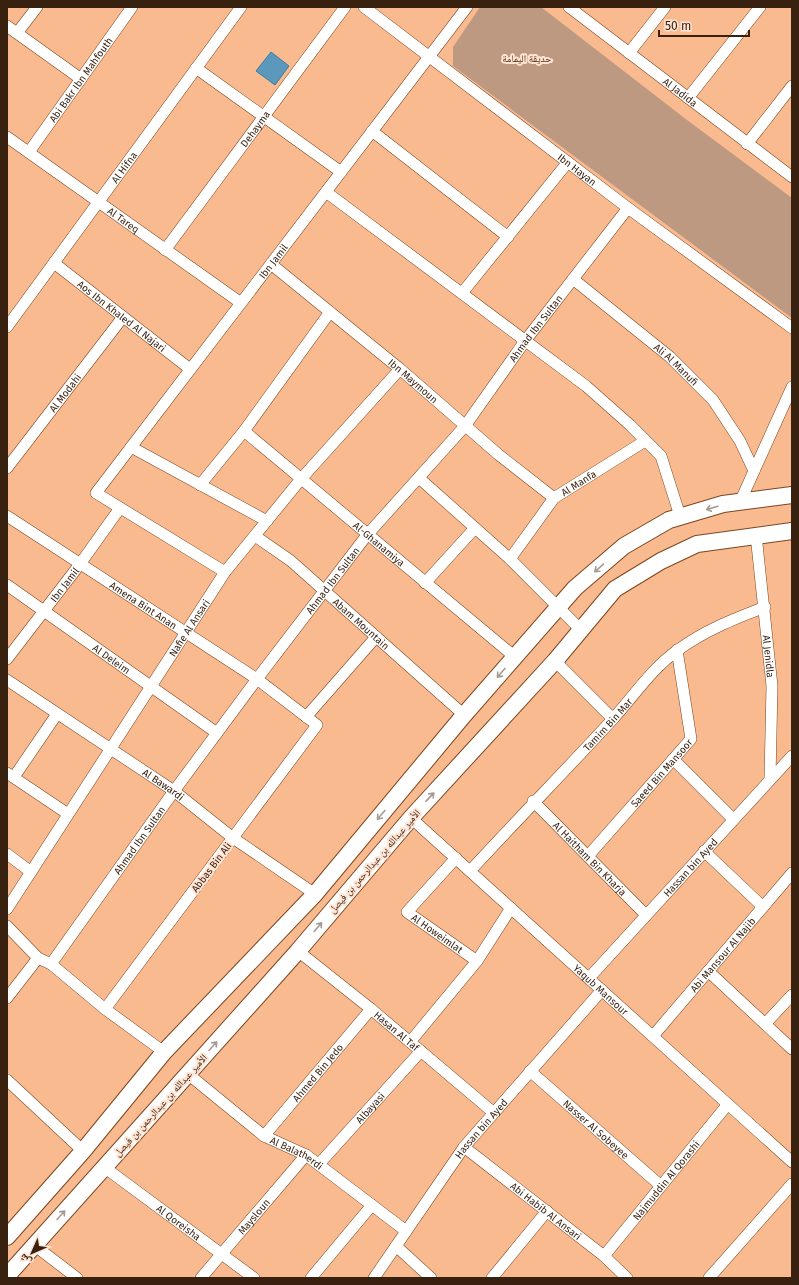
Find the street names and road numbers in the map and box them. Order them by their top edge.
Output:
street label: Abi Bakr Ibn Mahfouth [47,35,116,125]
street label: Al Jadida [660,76,699,110]
street label: Dehayma [238,109,273,150]
street label: Al Hifna [109,150,140,186]
street label: Ibn Hayan [555,152,598,189]
street label: Al Tareq [105,205,141,236]
street label: Ibn Jamil [257,242,291,281]
street label: Aos Ibn Khaled Al Najari [75,278,168,355]
street label: Ahmad Ibn Sultan [507,293,565,365]
street label: Ali Al Manufi [651,341,700,389]
street label: Ibn Maymoun [385,357,440,406]
street label: Al Modahi [47,372,84,415]
street label: Al Manfa [559,468,599,499]
street label: Al-Ghanamiya [350,520,407,569]
street label: Ahmad Ibn Sultan [304,545,363,617]
street label: Ibn Jamil [48,565,82,605]
street label: Amena Bint Anan [107,580,179,632]
street label: Abam Mountain [330,596,391,653]
street label: Nafie Al Ansari [167,597,213,659]
street label: Al Jenidla [760,634,776,678]
street label: Al Deleim [90,642,132,677]
street label: Tamim Bin Mar [581,696,635,754]
street label: Saeed Bin Mansoor [629,737,696,810]
street label: Al Bawardi [140,767,186,804]
street label: Ahmad Ibn Sultan [112,804,168,877]
street label: الأمير عبدالله بن عبدالرحمن بن فيصل [326,807,423,916]
street label: Al Haitham Bin Kharja [550,820,629,899]
street label: Hassan bin Ayed [661,836,721,900]
street label: Abbas Bin Ali [189,840,234,895]
street label: Al Howeimlat [409,912,465,956]
street label: Abi Mansour Al Najib [688,915,758,995]
street label: Yaqub Mansour [570,962,630,1018]
street label: Hasan Al Taf [371,1009,422,1054]
street label: Ahmed Bin Jedo [290,1042,346,1105]
street label: الأمير عبدالله بن عبدالرحمن بن فيصل [112,1052,210,1159]
street label: Albayasi [354,1090,388,1126]
street label: Hassan bin Ayed [453,1097,510,1161]
street label: Nasser Al Sobeyee [560,1098,631,1162]
street label: Al Balatherdi [268,1135,325,1173]
street label: Najmuddin Al Qorashi [631,1138,703,1223]
street label: Abi Habib Al Ansari [508,1180,583,1243]
street label: Maysloun [236,1197,273,1237]
street label: Al Qoreisha [154,1203,203,1243]

